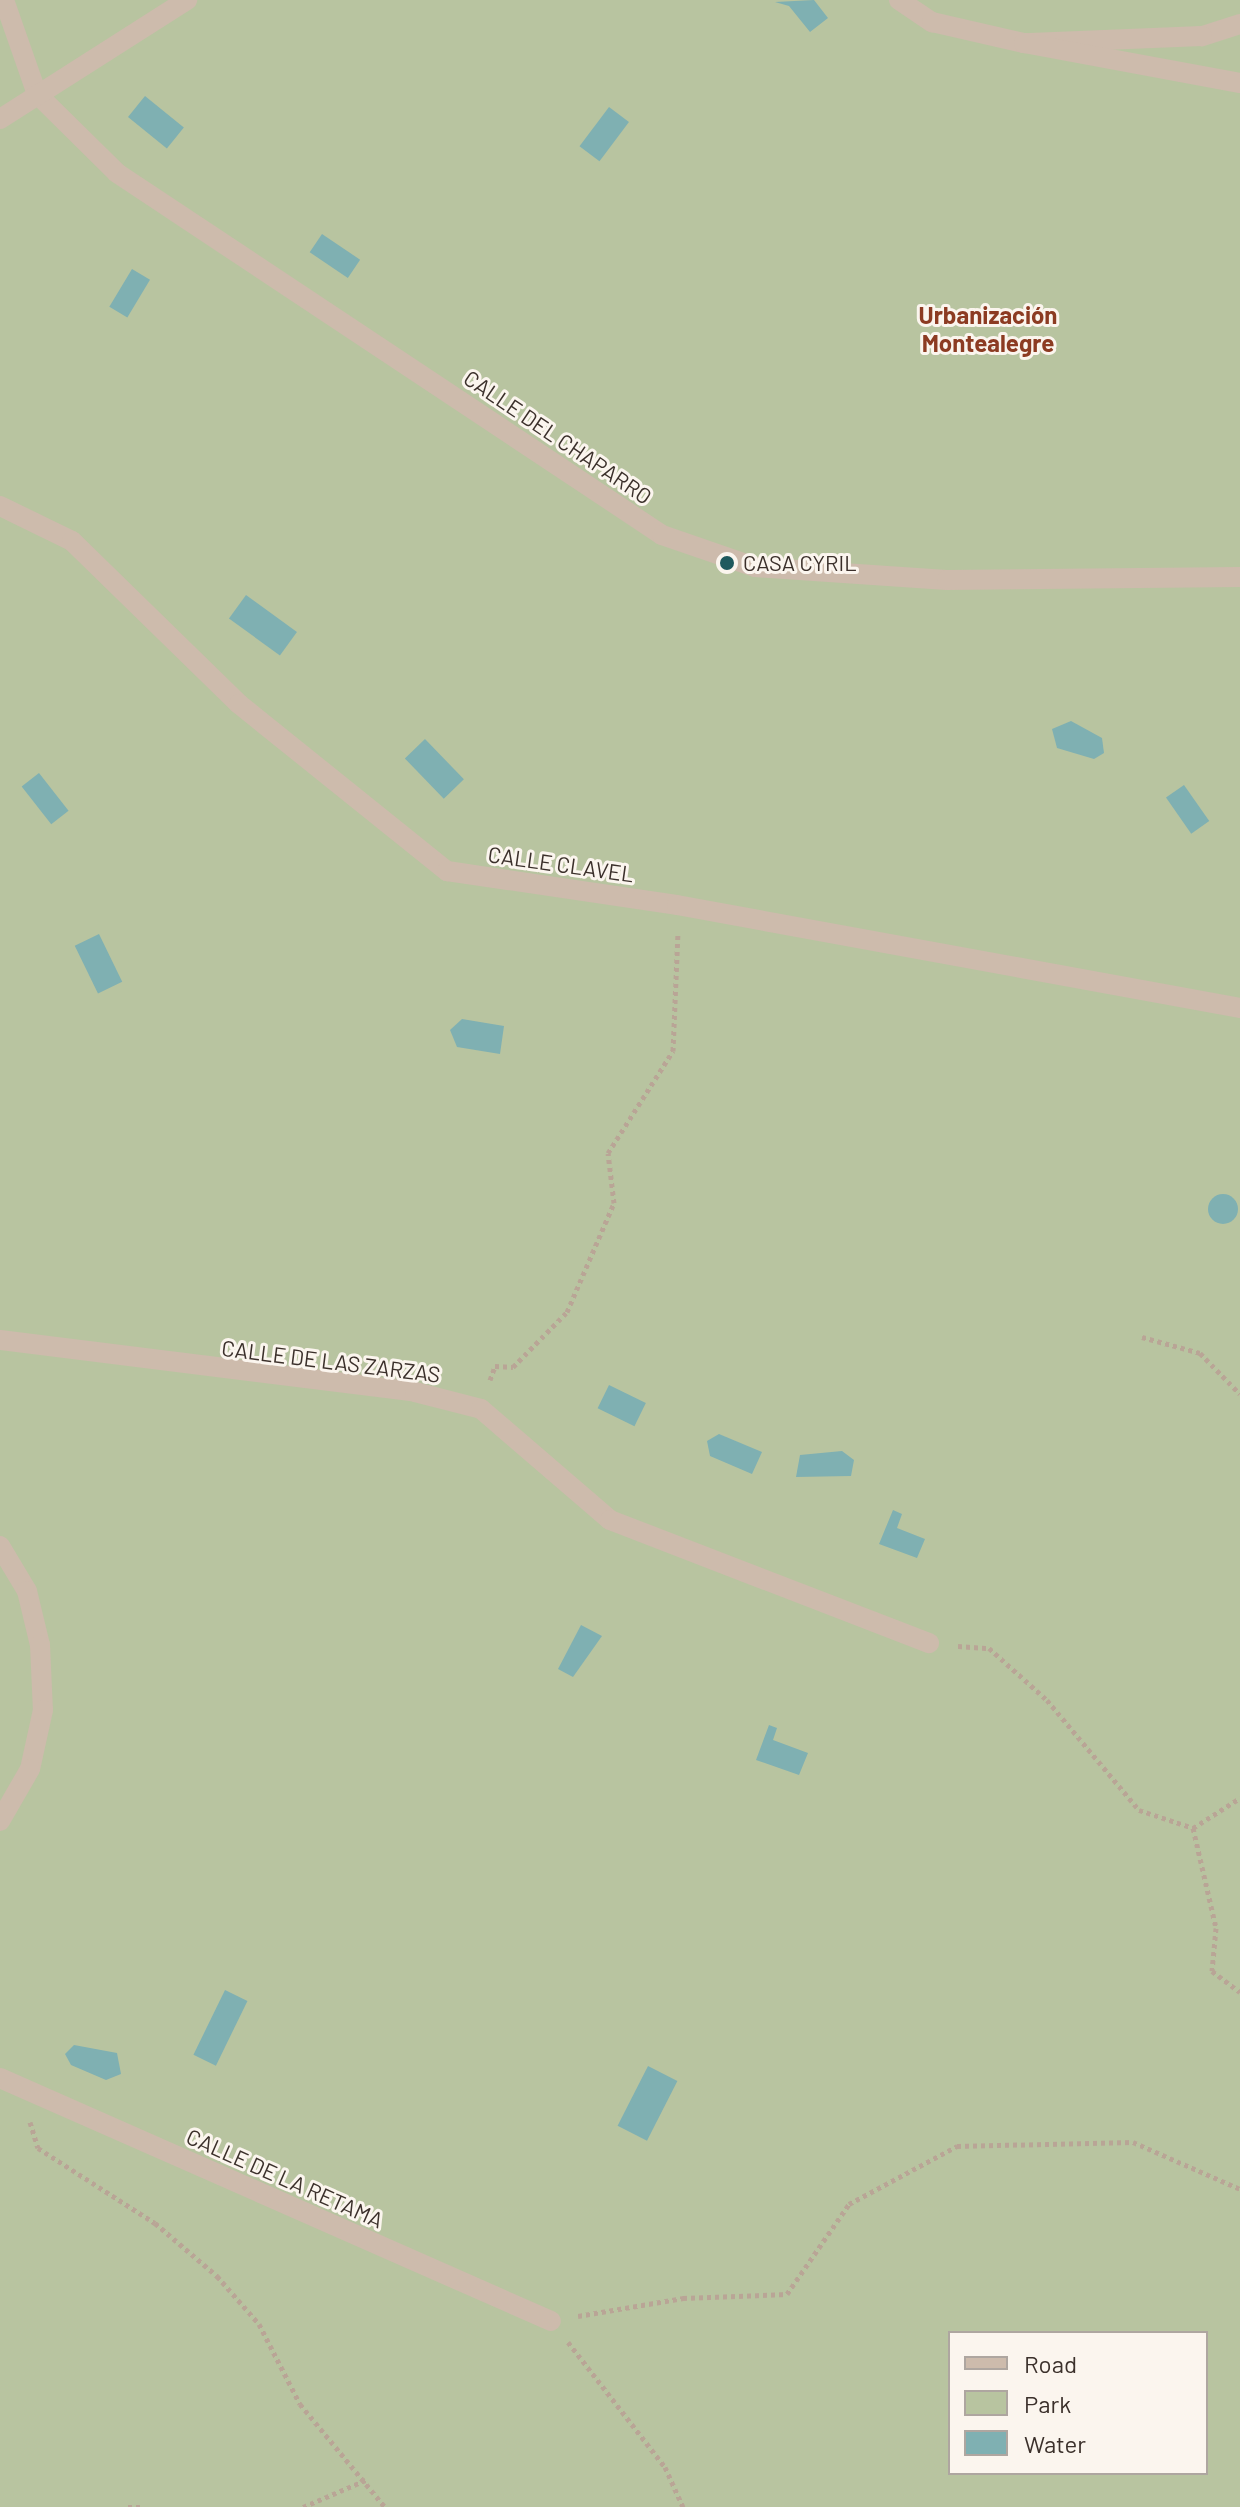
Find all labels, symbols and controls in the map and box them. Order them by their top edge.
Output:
district label: Urbanización Montealegre [919,301,1057,357]
street label: CALLE DEL CHAPARRO [459,364,657,510]
place label: CASA CYRIL [743,550,857,576]
marker: CASA CYRIL [718,554,736,572]
street label: CALLE CLAVEL [486,841,636,887]
street label: CALLE DE LAS ZARZAS [220,1334,442,1388]
street label: CALLE DE LA RETAMA [183,2123,387,2233]
legend [948,2331,1208,2475]
text: Road [1024,2349,1077,2378]
text: Park [1024,2389,1071,2418]
text: Water [1024,2429,1086,2458]

